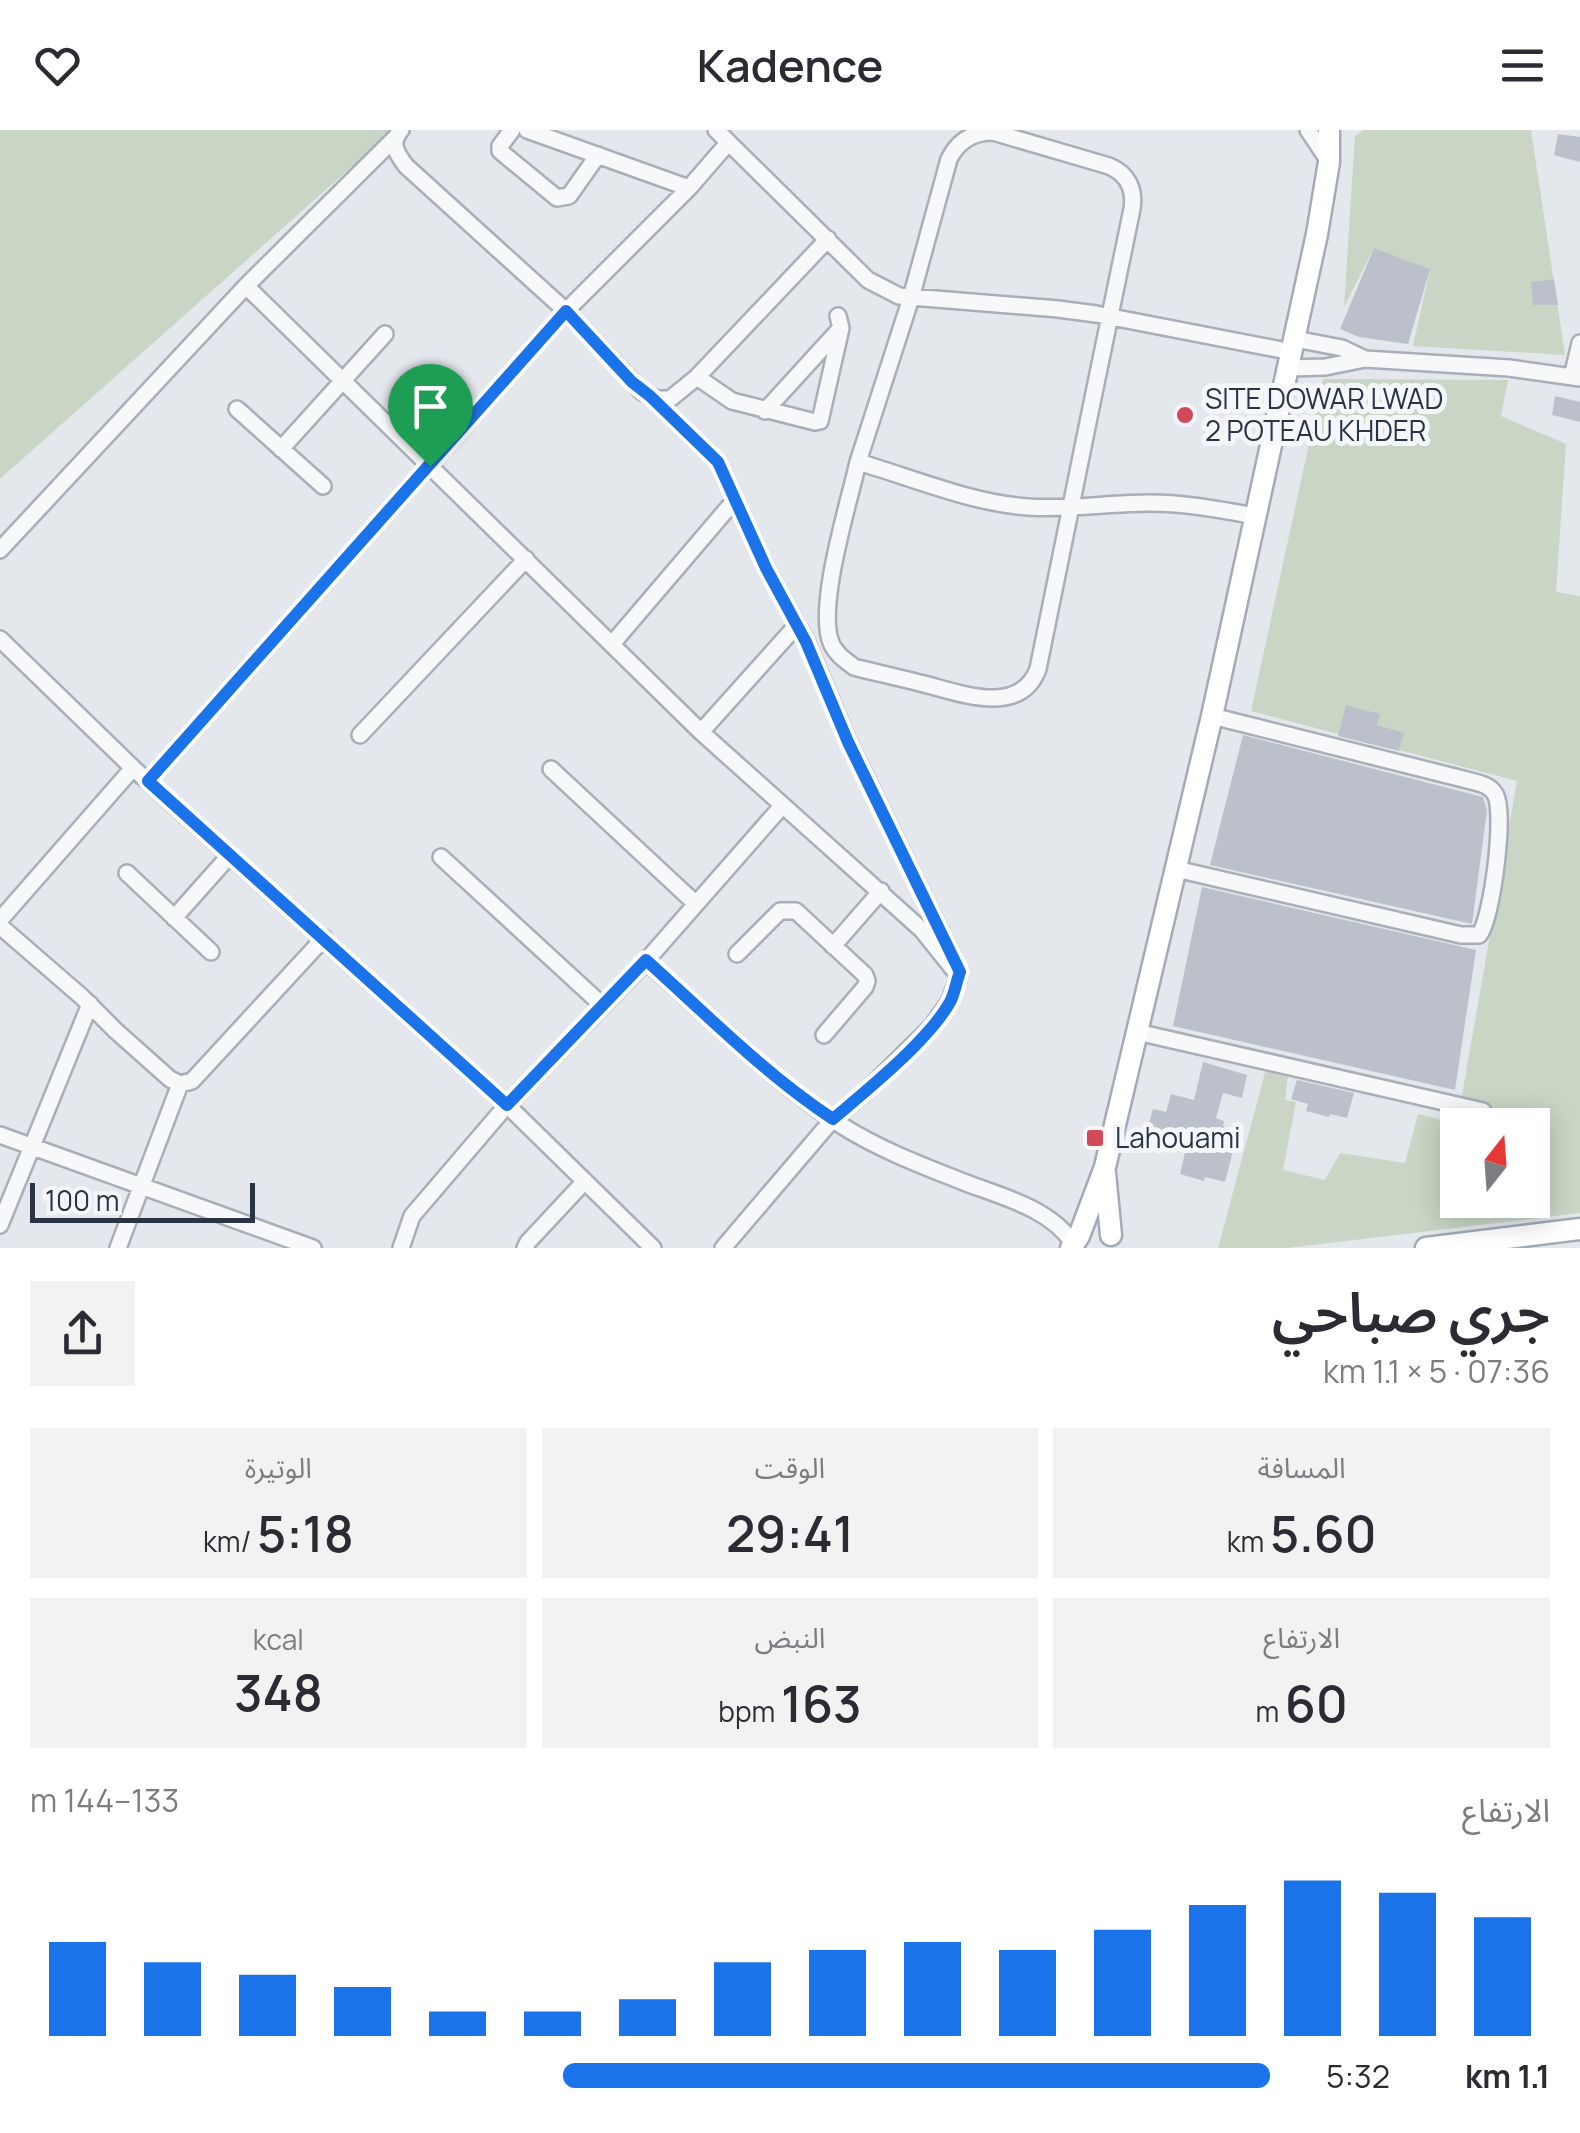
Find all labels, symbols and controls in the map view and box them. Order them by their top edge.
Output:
text: Kadence [697,34,883,96]
icon: heart [30,38,85,93]
icon: menu [1495,38,1550,93]
pin [388,364,473,467]
icon: arrive [403,379,458,434]
place label: SITE DOWAR LWAD 2 POTEAU KHDER [1205,379,1443,449]
marker: SITE DOWAR LWAD 2 POTEAU KHDER [1174,404,1196,426]
north arrow [1440,1108,1550,1218]
map controls [1440,1108,1550,1218]
place label: Lahouami [1115,1118,1241,1156]
marker: Lahouami [1084,1127,1106,1149]
scale bar [30,1178,255,1222]
text: 100 m [45,1181,119,1219]
text: جري صباحي [1272,1273,1550,1349]
button: share [30,1281,135,1386]
text: 07:36 · 5 × 1.1 km [1323,1349,1550,1393]
text: الوتيرة [245,1448,312,1486]
text: الوقت [755,1448,825,1486]
text: المسافة [1258,1448,1346,1486]
text: 5:18 [257,1499,354,1567]
text: 29:41 [726,1499,854,1567]
text: 5.60 [1270,1499,1377,1567]
text: /km [203,1522,257,1560]
text: km [1227,1522,1270,1560]
text: النبض [755,1618,826,1656]
text: الارتفاع [1263,1618,1340,1656]
text: kcal [253,1620,304,1658]
text: 348 [234,1658,323,1726]
text: 163 [781,1669,862,1737]
text: 60 [1285,1669,1348,1737]
text: bpm [718,1692,781,1730]
text: m [1255,1692,1285,1730]
text: 133–144 m [30,1778,179,1822]
text: الارتفاع [1462,1788,1550,1832]
text: 5:32 [1326,2054,1390,2098]
text: 1.1 km [1465,2054,1550,2098]

